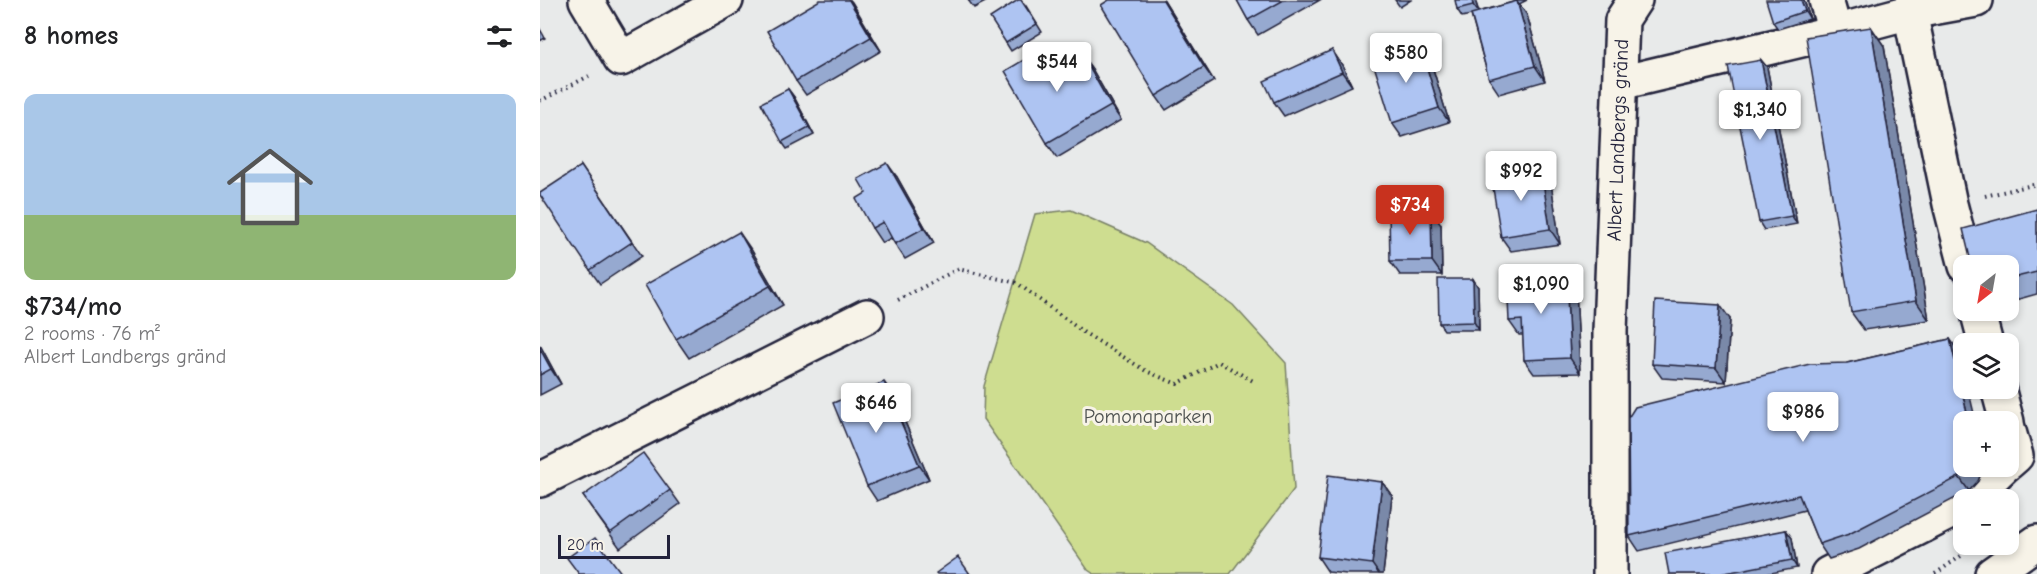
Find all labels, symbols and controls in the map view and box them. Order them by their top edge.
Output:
icon: filters [483,20,516,53]
text: 8 homes [24,21,118,51]
pin: $580 [1370,33,1442,84]
street label: Albert Landbergs gränd [1602,39,1633,242]
text: $580 [1384,41,1428,64]
pin: $544 [1021,42,1093,93]
text: $544 [1036,50,1078,73]
pin: $1,340 [1711,90,1809,141]
text: $1,340 [1733,98,1787,121]
icon: home [216,133,324,241]
pin: $992 [1485,151,1557,202]
text: $992 [1500,159,1542,182]
pin: $734 [1374,185,1446,236]
text: $734 [1390,193,1430,216]
north arrow [1953,255,2019,321]
map controls [1953,255,2019,555]
pin: $1,090 [1492,264,1590,315]
text: $1,090 [1512,272,1570,295]
text: $734/mo [24,292,122,322]
text: 2 rooms · 76 m² [24,322,160,345]
button: layers [1953,333,2019,399]
text: Albert Landbergs gränd [24,345,226,368]
pin: $646 [840,383,912,434]
text: $646 [855,391,897,414]
pin: $986 [1767,392,1839,443]
text: $986 [1781,400,1825,423]
park label: Pomonaparken [1084,405,1212,428]
button: + [1953,411,2019,477]
button: − [1953,489,2019,555]
scale bar [558,532,670,560]
text: 20 m [567,536,604,554]

